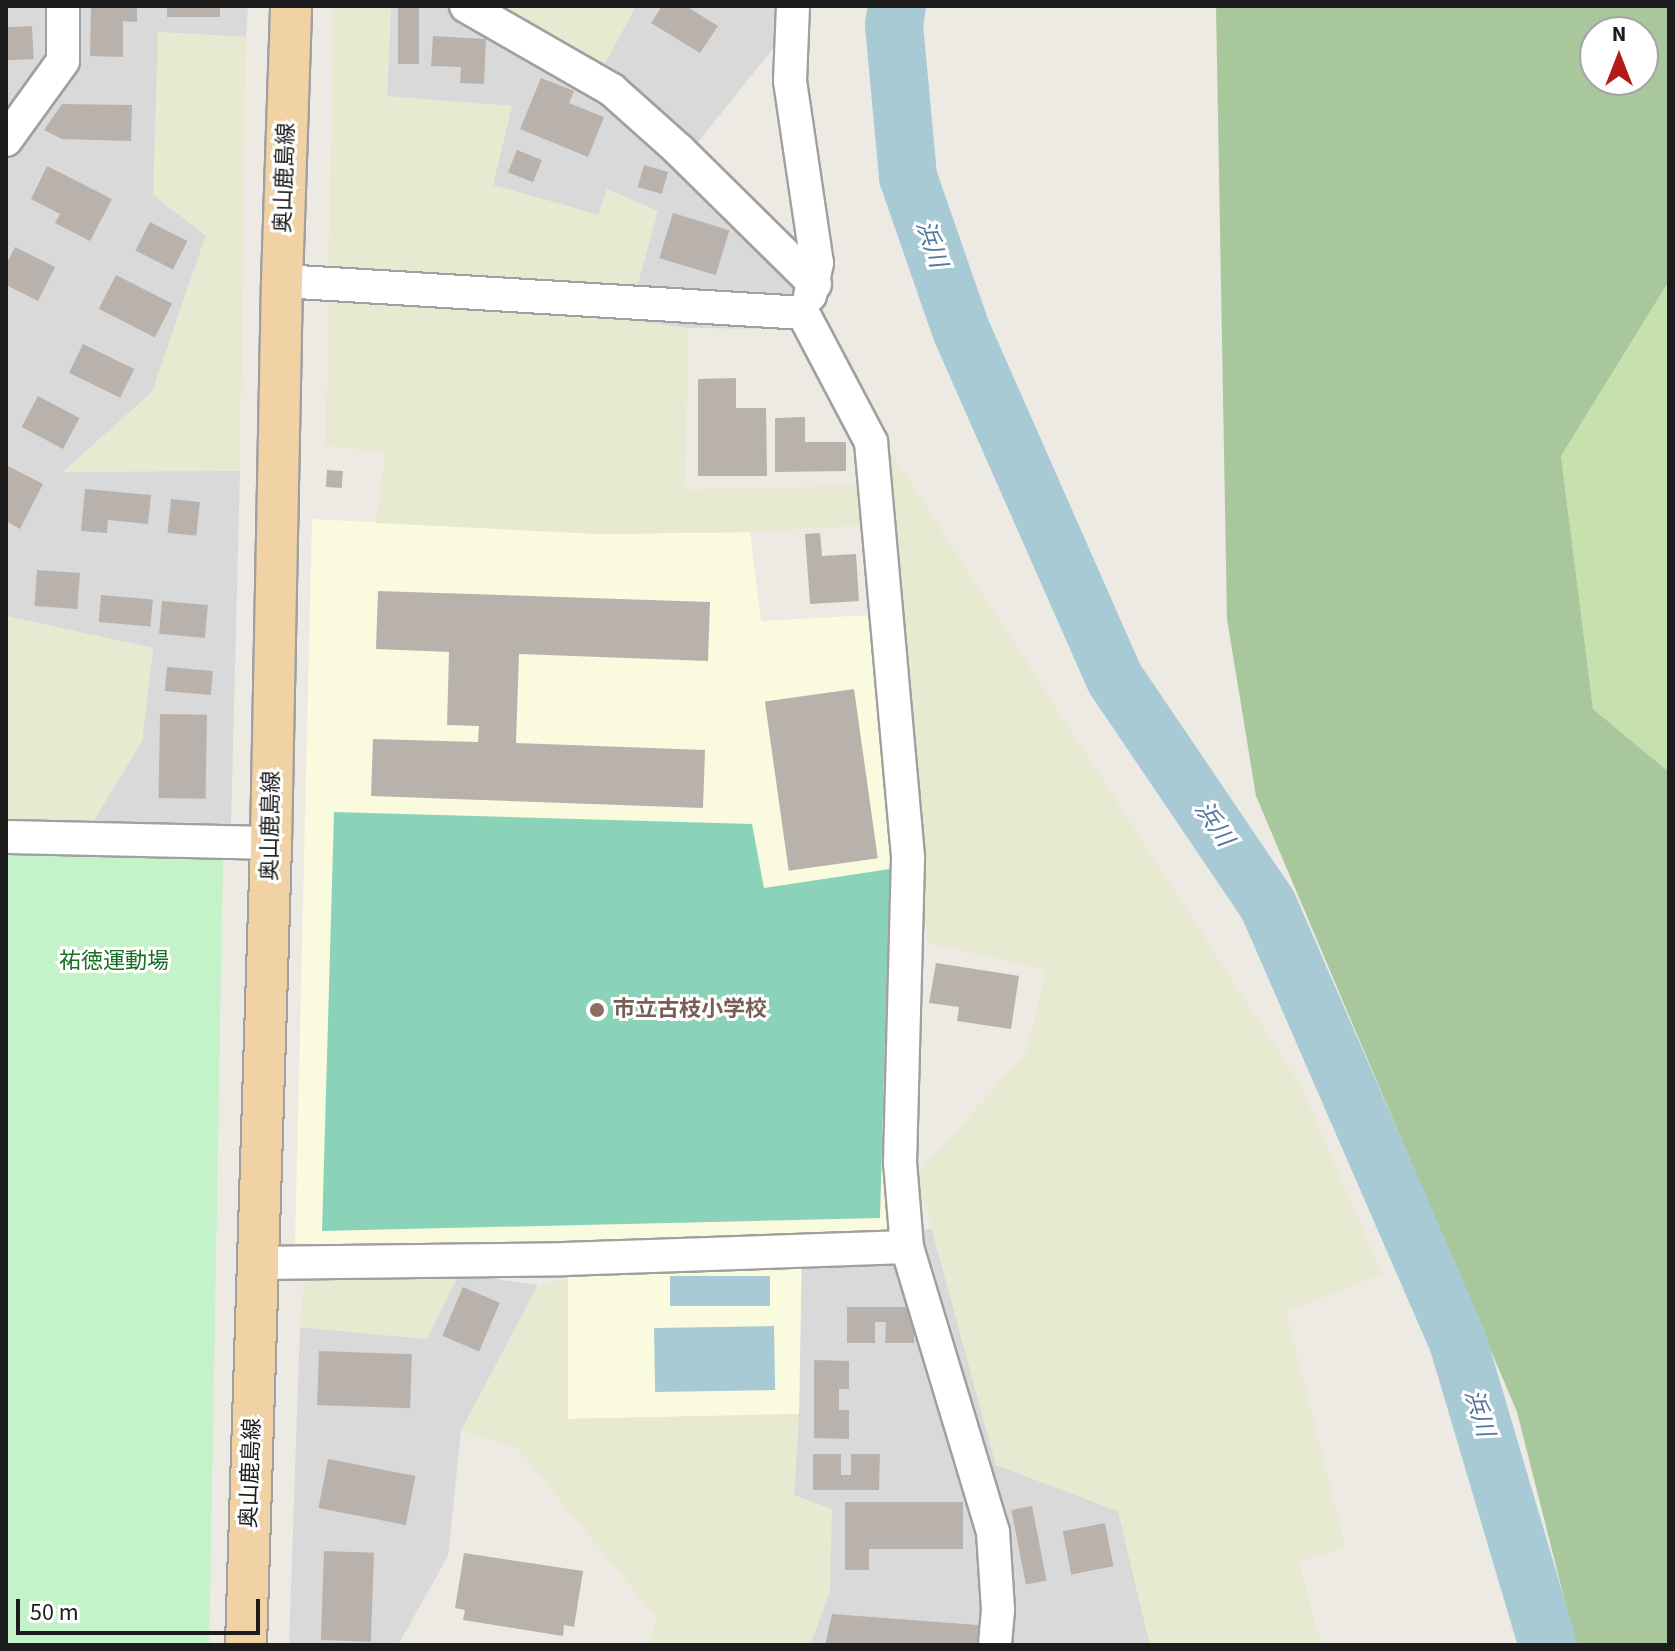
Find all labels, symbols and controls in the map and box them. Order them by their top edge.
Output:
north arrow [1579,16,1659,96]
text: N [1612,18,1626,50]
street label: 奥山鹿島線 [270,123,300,233]
water label: 浜川 [910,217,952,271]
street label: 奥山鹿島線 [257,771,285,881]
water label: 浜川 [1189,796,1239,852]
park label: 祐徳運動場 [59,949,169,975]
place label: 市立古枝小学校 [613,997,767,1023]
marker: 市立古枝小学校 [588,1001,606,1019]
water label: 浜川 [1458,1386,1500,1440]
street label: 奥山鹿島線 [236,1418,266,1528]
scale bar [20,1583,264,1633]
text: 50 m [30,1595,79,1630]

